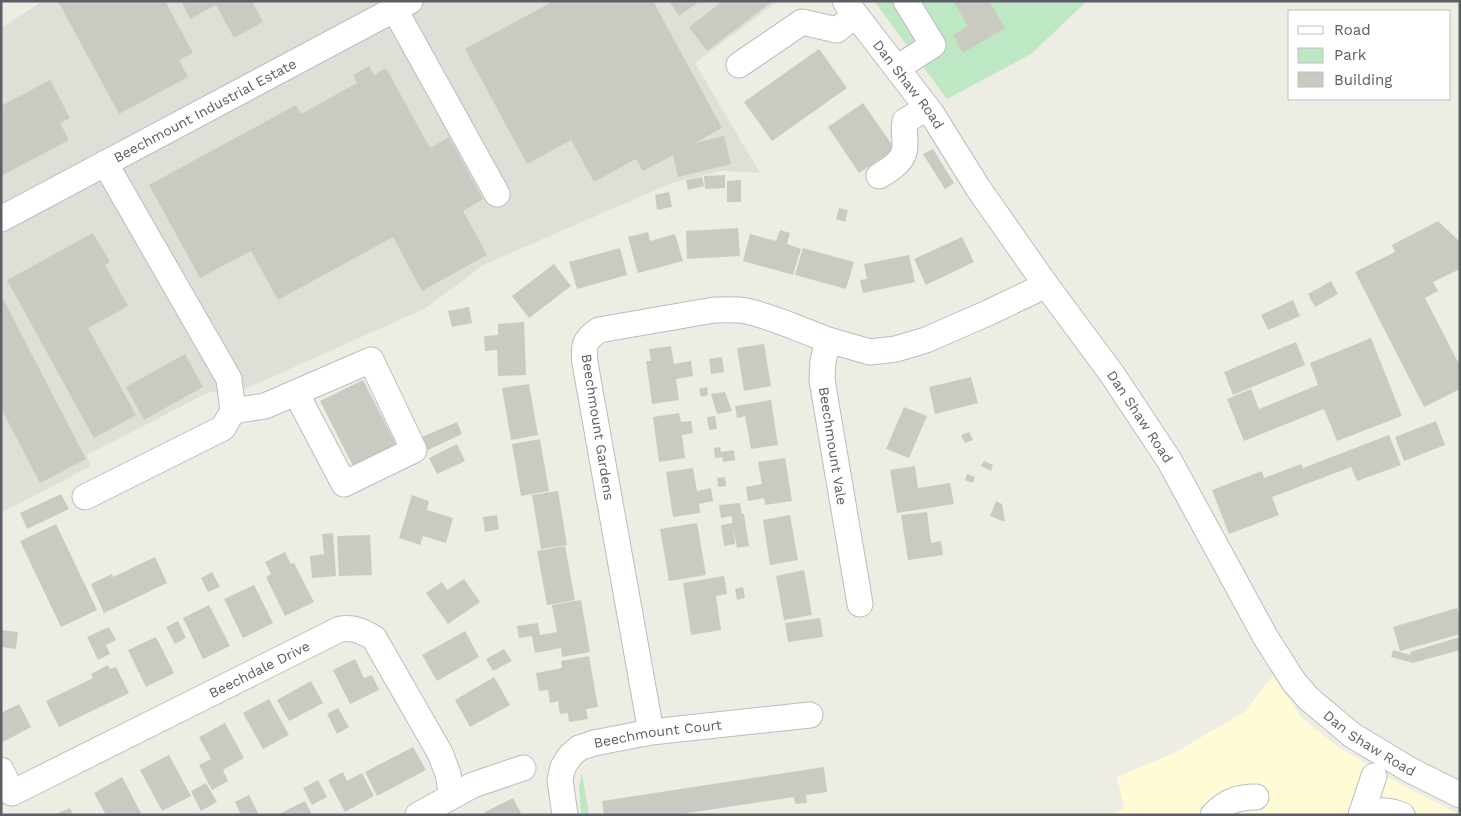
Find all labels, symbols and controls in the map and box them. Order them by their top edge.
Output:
legend [1288,10,1451,100]
text: Road [1334,21,1371,39]
street label: Dan Shaw Road [870,37,947,132]
text: Park [1334,46,1367,64]
street label: Beechmount Industrial Estate [111,55,299,166]
text: Building [1334,71,1392,89]
street label: Beechmount Gardens [579,353,617,501]
street label: Dan Shaw Road [1104,367,1176,466]
street label: Beechmount Vale [816,386,850,506]
street label: Beechdale Drive [206,637,312,701]
street label: Dan Shaw Road [1320,707,1418,779]
street label: Beechmount Court [592,716,723,751]

